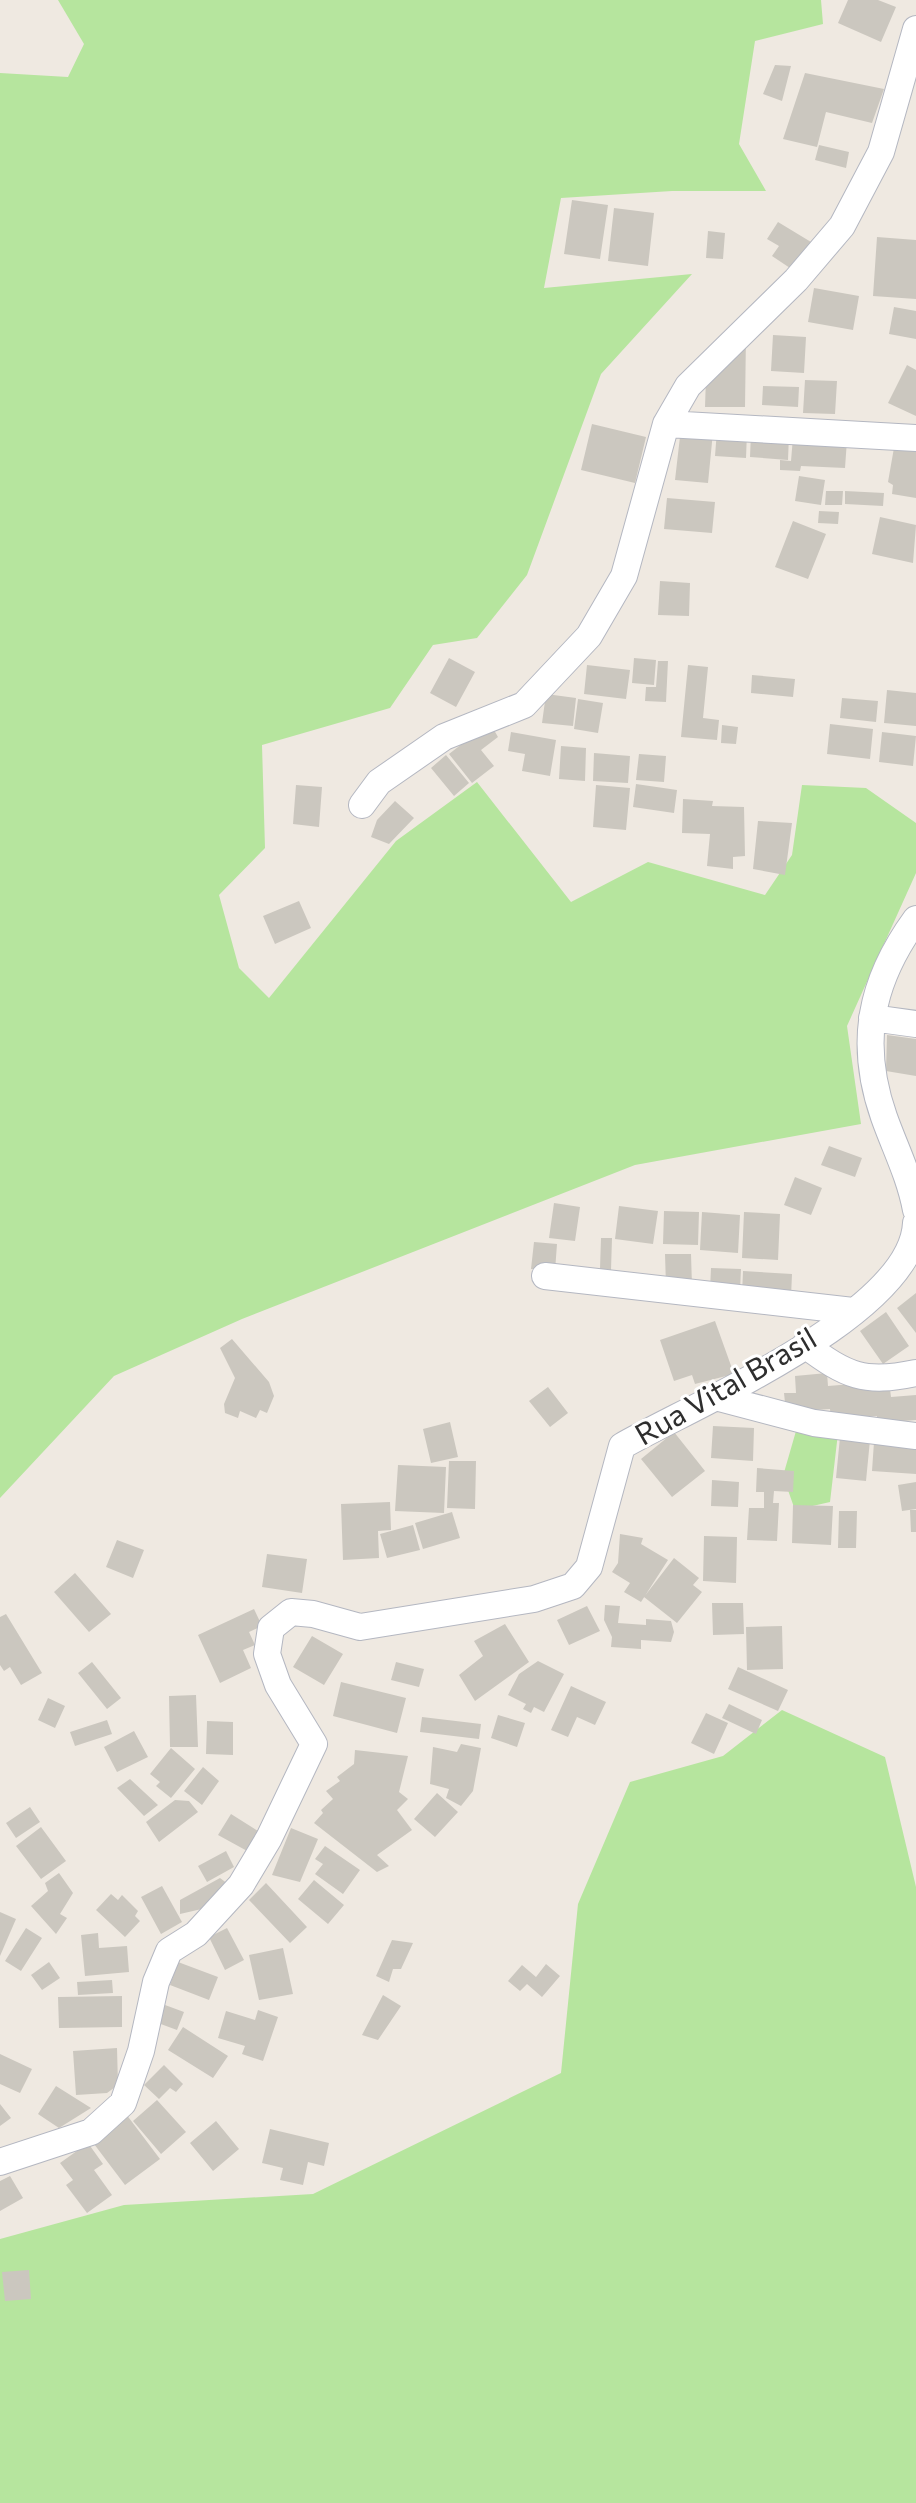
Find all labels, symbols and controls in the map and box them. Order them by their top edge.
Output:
street label: Rua Vital Brasil [627,1318,822,1452]

